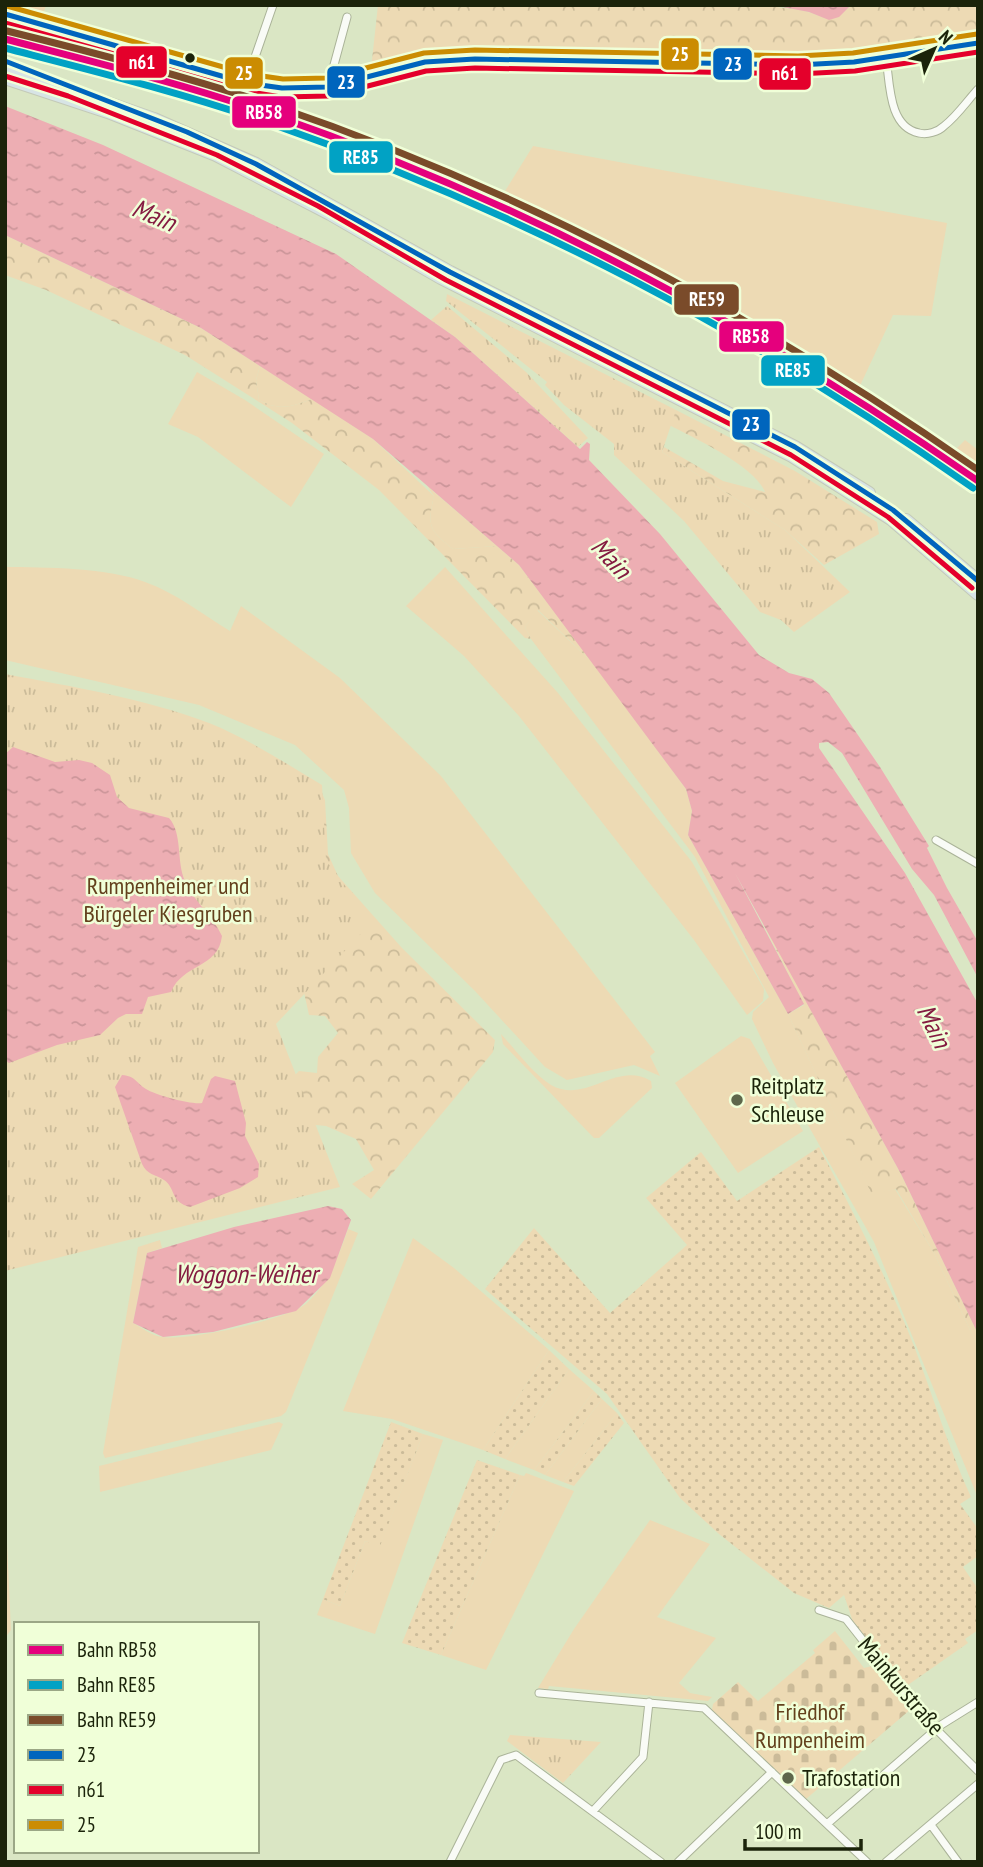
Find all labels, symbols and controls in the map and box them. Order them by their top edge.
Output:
north arrow [899,14,969,84]
text: N [934,25,958,49]
line badge: 25 [660,37,700,71]
text: 25 [671,42,689,66]
line badge: n61 [115,45,168,79]
line badge: 23 [712,47,753,81]
text: n61 [129,50,155,74]
unlabelled marker [183,51,197,65]
text: 23 [724,52,742,76]
line badge: 25 [224,56,264,90]
line badge: n61 [758,57,812,91]
text: 25 [235,61,253,85]
text: n61 [772,61,798,85]
line badge: 23 [326,65,366,99]
text: 23 [337,70,355,94]
line badge: RB58 [231,95,297,129]
text: RB58 [245,100,283,124]
line badge: RE85 [328,140,394,174]
text: RE85 [343,145,379,169]
water label: Main [127,191,182,239]
line badge: RE59 [673,283,740,316]
text: RE59 [689,287,725,311]
line badge: RB58 [718,320,785,353]
text: RB58 [732,324,770,348]
line badge: RE85 [760,354,826,387]
text: RE85 [775,358,811,382]
line badge: 23 [731,408,771,441]
text: 23 [742,412,760,436]
water label: Main [584,530,640,586]
park label: Rumpenheimer und Bürgeler Kiesgruben [83,870,253,929]
water label: Main [910,999,960,1054]
place label: Reitplatz Schleuse [751,1070,824,1129]
marker: Reitplatz Schleuse [729,1092,745,1108]
water label: Woggon-Weiher [175,1257,321,1290]
legend [14,1622,259,1853]
street label: Mainkurstraße [851,1630,952,1741]
text: Bahn RB58 [77,1636,157,1663]
text: Bahn RE85 [77,1671,156,1698]
park label: Friedhof Rumpenheim [755,1696,865,1755]
text: Bahn RE59 [77,1706,156,1733]
text: 23 [77,1741,96,1768]
place label: Trafostation [802,1762,900,1793]
marker: Trafostation [780,1770,796,1786]
text: n61 [77,1776,105,1803]
scale bar [745,1808,860,1852]
text: 25 [77,1811,96,1838]
text: 100 m [755,1818,801,1845]

